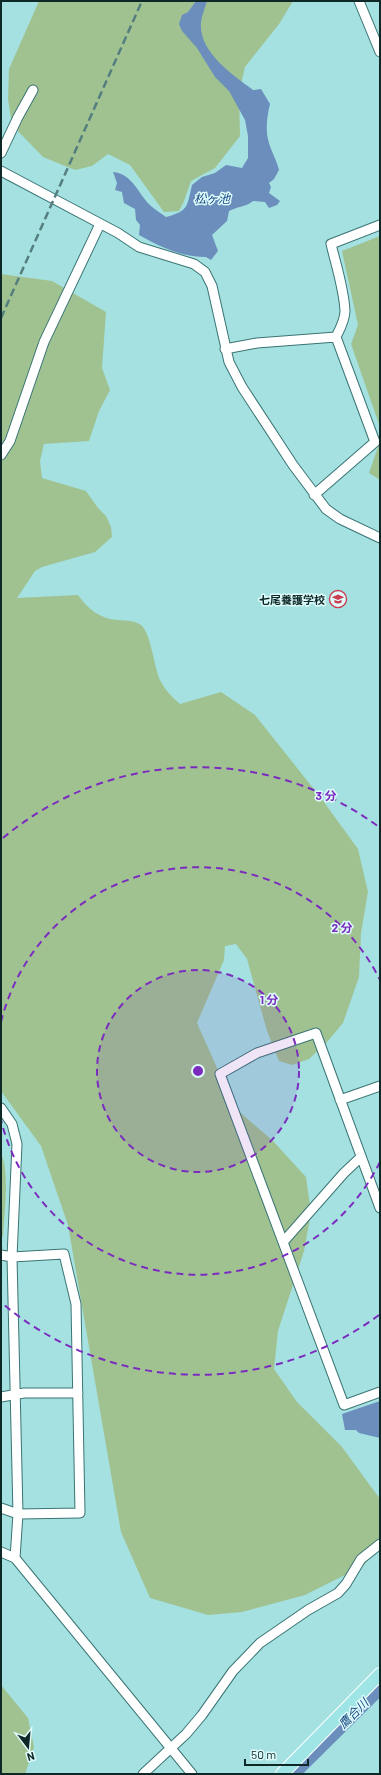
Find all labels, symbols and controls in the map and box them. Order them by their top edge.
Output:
water label: 松ヶ池 [194,191,231,205]
school or university icon: 七尾養護学校 [328,589,348,609]
place label: 七尾養護学校 [259,593,325,606]
text: 3 分 [316,788,336,802]
text: 2 分 [331,920,353,934]
text: 1 分 [260,992,278,1006]
centre of rings [191,1064,205,1078]
water label: 鷹合川 [335,1694,372,1731]
north arrow [8,1727,48,1767]
scale bar [245,1741,308,1767]
text: 50 m [251,1747,276,1761]
text: N [26,1750,36,1764]

